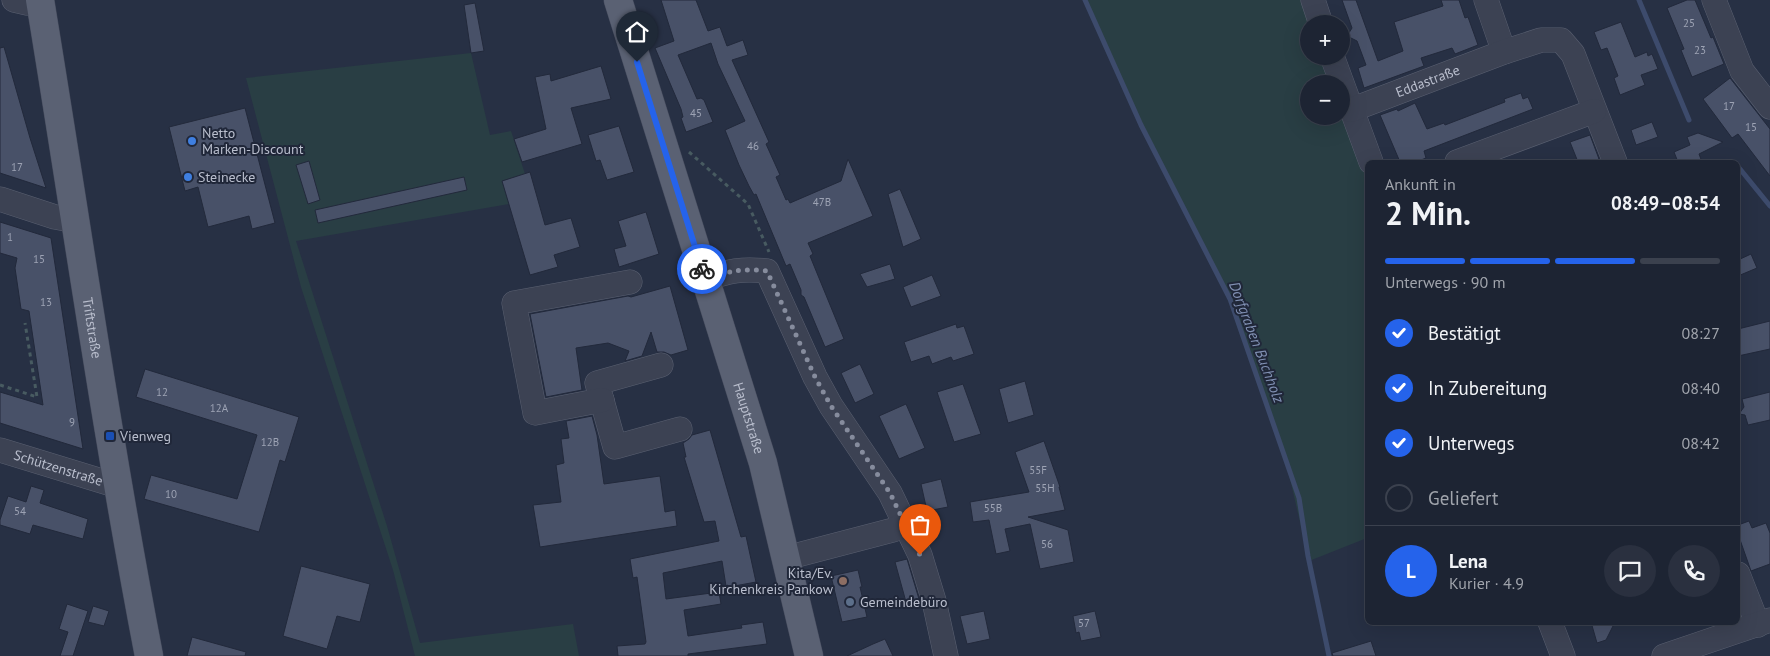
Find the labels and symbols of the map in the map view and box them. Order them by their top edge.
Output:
pin [616,11,658,62]
house number: 25 [1683,16,1695,30]
house number: 23 [1694,43,1706,57]
street label: Eddastraße [1393,61,1462,101]
house number: 17 [1723,99,1735,113]
house number: 45 [690,106,702,120]
house number: 15 [1745,120,1757,134]
place label: Netto Marken-Discount [202,124,304,158]
marker: Netto Marken-Discount [186,135,198,147]
house number: 46 [747,139,759,153]
house number: 17 [11,160,23,174]
place label: Steinecke [198,168,255,186]
marker: Steinecke [182,171,194,183]
house number: 47B [813,195,831,209]
house number: 1 [7,230,13,244]
courier [677,244,727,294]
house number: 15 [33,252,45,266]
water label: Dorfgraben Buchholz [1225,279,1289,406]
house number: 13 [40,295,52,309]
street label: Triftstraße [78,296,106,360]
street label: Hauptstraße [729,380,769,456]
house number: 12 [156,385,168,399]
house number: 12A [210,401,229,415]
house number: 9 [69,415,75,429]
place label: Vienweg [119,427,171,445]
marker: Vienweg [104,430,116,442]
house number: 12B [261,435,279,449]
street label: Schützenstraße [12,446,105,490]
house number: 55F [1029,463,1047,477]
house number: 55H [1035,481,1055,495]
house number: 10 [165,487,177,501]
house number: 55B [984,501,1002,515]
house number: 54 [14,504,26,518]
pin [899,504,941,555]
house number: 56 [1041,537,1053,551]
place label: Kita/Ev. Kirchenkreis Pankow [709,564,834,598]
marker: Kita/Ev. Kirchenkreis Pankow [837,575,849,587]
place label: Gemeindebüro [860,593,948,611]
marker: Gemeindebüro [844,596,856,608]
house number: 57 [1078,616,1090,630]

